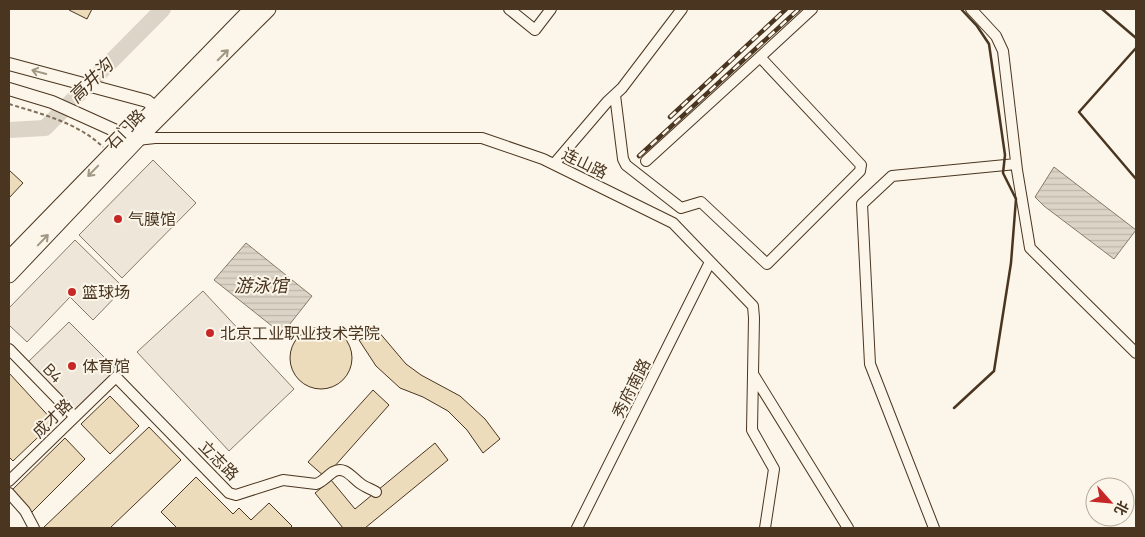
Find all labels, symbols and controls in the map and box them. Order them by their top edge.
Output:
one-way arrow [216,49,229,61]
water label: 高井沟 [63,51,119,108]
one-way arrow [32,67,48,76]
street label: 石门路 [100,104,150,154]
street label: 连山路 [559,143,611,183]
one-way arrow [87,165,99,178]
place label: 气膜馆 [128,208,176,230]
marker: 气膜馆 [112,213,124,225]
one-way arrow [37,234,49,246]
water label: 游泳馆 [234,273,291,297]
place label: 篮球场 [82,281,130,303]
marker: 篮球场 [66,286,78,298]
place label: 北京工业职业技术学院 [220,322,380,344]
marker: 北京工业职业技术学院 [204,327,216,339]
street label: 秀府南路 [607,354,655,422]
place label: 体育馆 [82,355,130,377]
street label: B4 [38,358,68,388]
marker: 体育馆 [66,360,78,372]
street label: 成才路 [27,393,77,443]
street label: 立志路 [194,435,244,485]
north arrow [1085,477,1135,527]
text: 北 [1110,498,1134,519]

